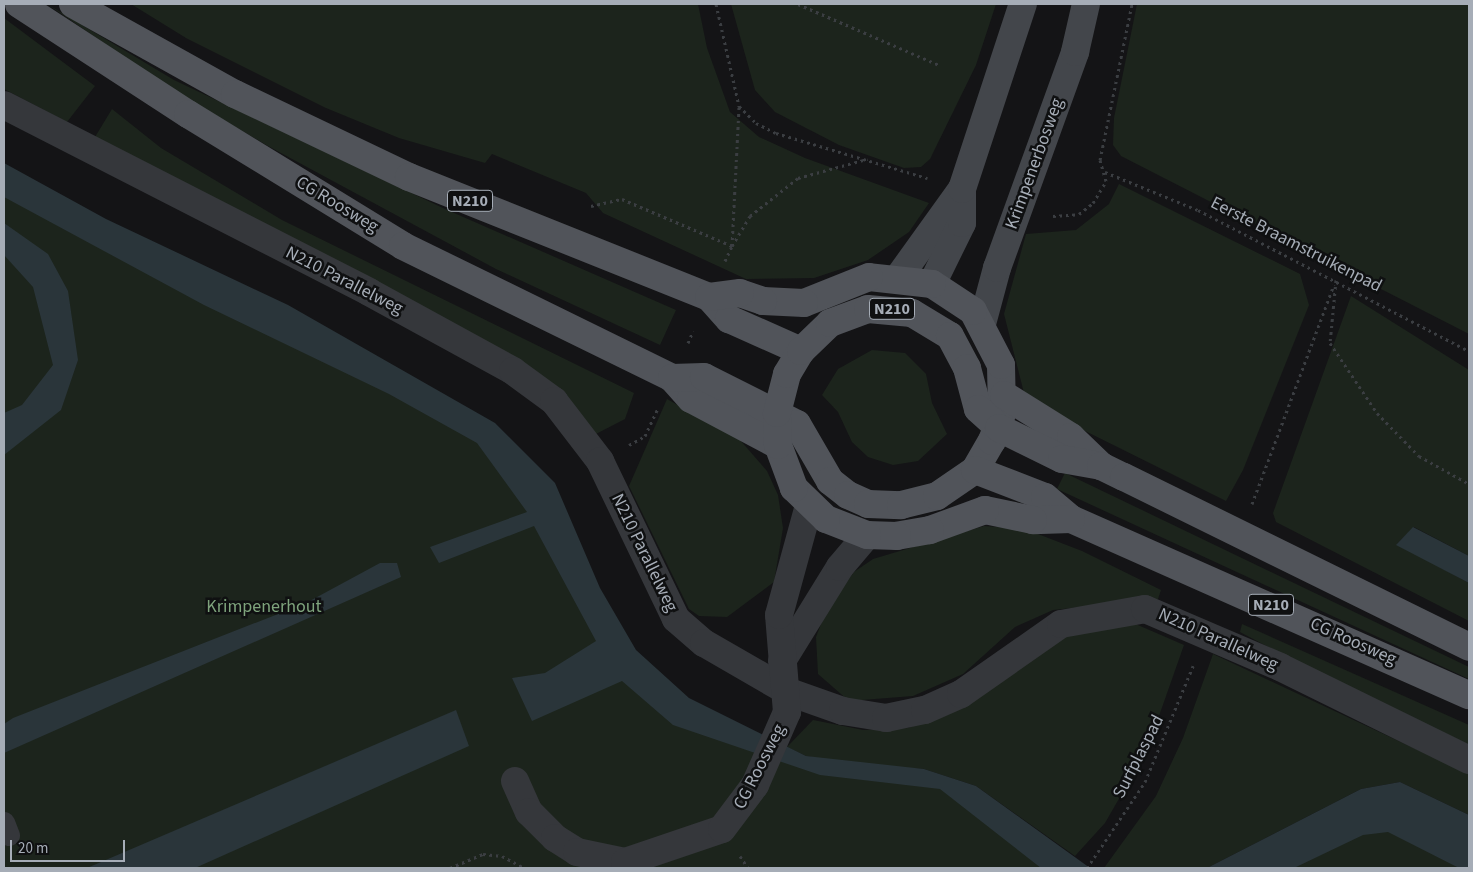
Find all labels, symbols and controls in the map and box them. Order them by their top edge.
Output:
street label: Krimpenerbosweg [1001,96,1069,232]
street label: CG Roosweg [292,172,382,238]
road number: N210 [446,188,494,215]
street label: Eerste Braamstruikenpad [1207,192,1385,298]
street label: N210 Parallelweg [282,242,406,320]
road number: N210 [868,296,916,322]
street label: N210 Parallelweg [606,490,682,616]
road number: N210 [1247,592,1295,618]
park label: Krimpenerhout [206,596,322,618]
street label: N210 Parallelweg [1155,604,1281,676]
street label: CG Roosweg [1306,613,1400,671]
street label: Surfplaspad [1109,712,1169,802]
street label: CG Roosweg [729,721,791,813]
scale bar [12,830,128,862]
text: 20 m [18,838,48,859]

